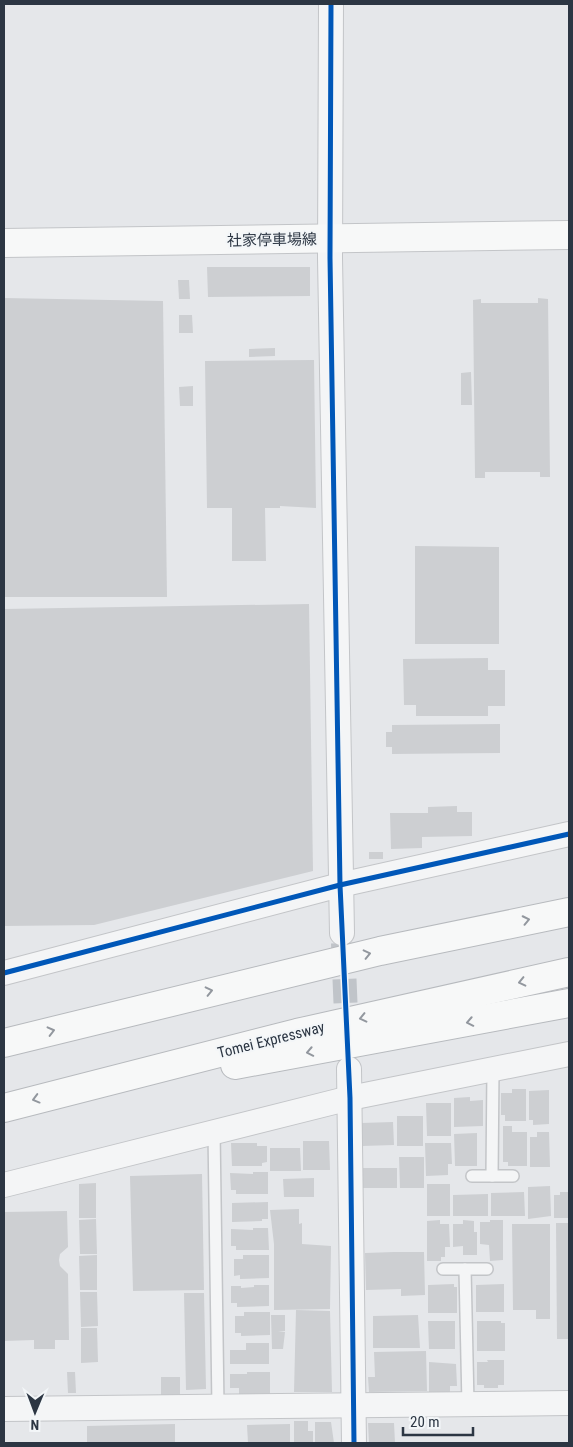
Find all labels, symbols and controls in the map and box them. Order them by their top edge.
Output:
street label: 社家停車場線 [227,230,317,250]
one-way arrow [521,915,530,926]
one-way arrow [362,949,371,960]
one-way arrow [517,976,526,987]
one-way arrow [204,986,213,997]
one-way arrow [359,1012,368,1023]
one-way arrow [465,1016,474,1026]
street label: Tomei Expressway [216,1018,326,1062]
one-way arrow [46,1026,55,1037]
one-way arrow [306,1046,314,1056]
one-way arrow [32,1094,41,1104]
north arrow [10,1387,60,1437]
scale bar [403,1404,473,1436]
text: 20 m [410,1413,440,1431]
text: N [30,1417,39,1433]

